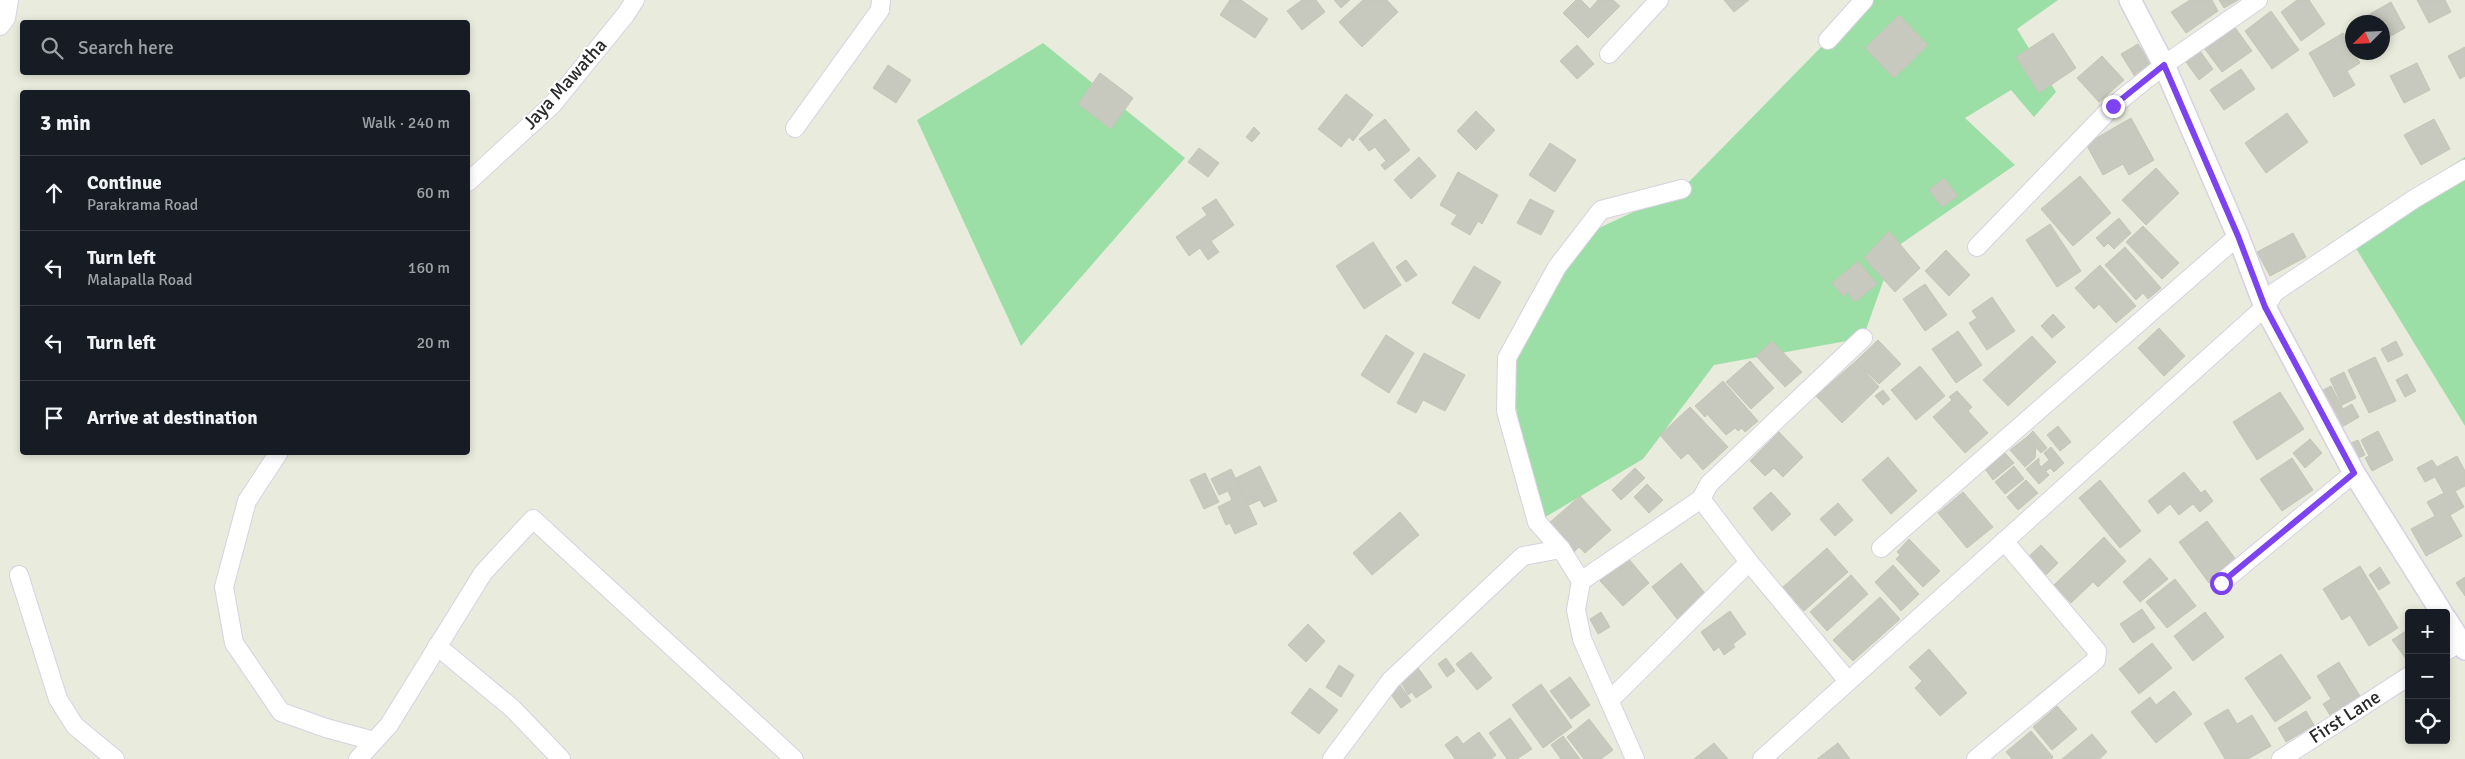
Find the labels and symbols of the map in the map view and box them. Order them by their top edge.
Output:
north arrow [2345,15,2390,60]
street label: Jaya Mawatha [518,34,612,134]
route end [2102,95,2125,118]
route start [2210,572,2233,595]
street label: First Lane [2305,685,2385,749]

